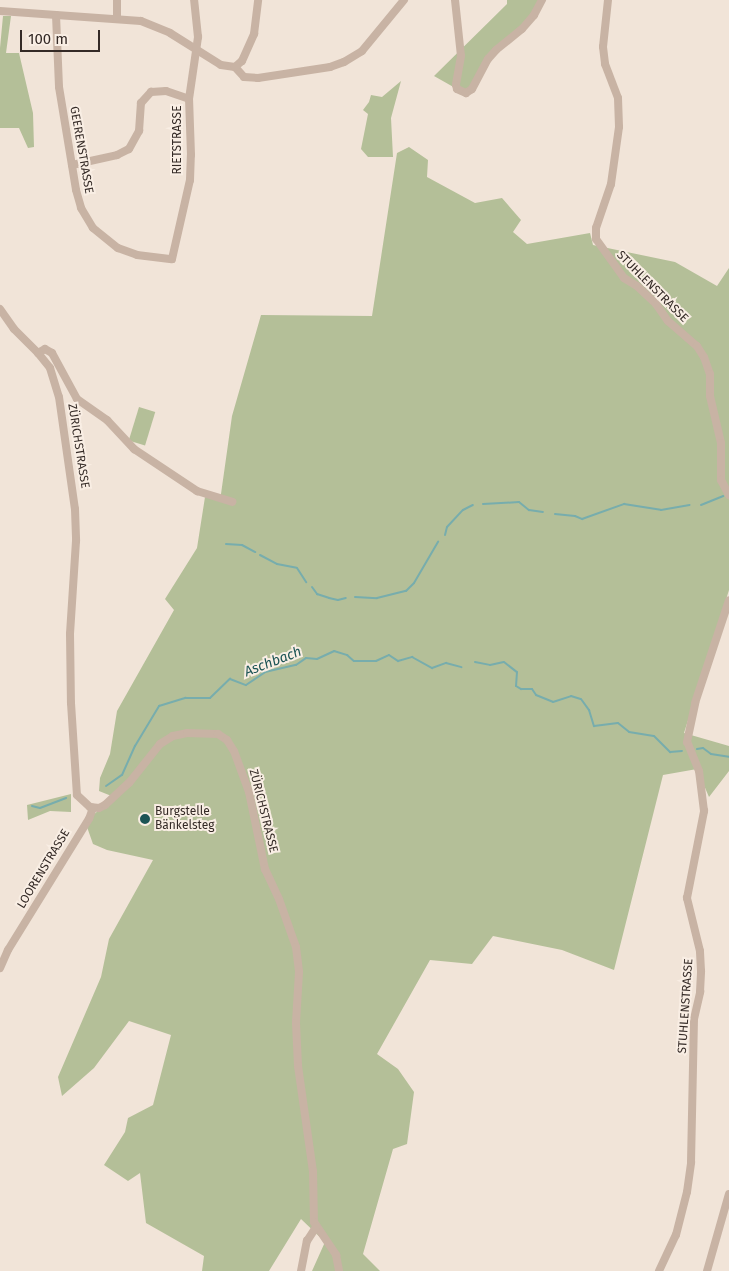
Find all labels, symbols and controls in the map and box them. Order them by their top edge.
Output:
scale bar [22,20,102,52]
text: 100 m [28,30,68,48]
street label: GEERENSTRASSE [66,105,96,195]
street label: RIETSTRASSE [171,105,185,175]
street label: STUHLENSTRASSE [613,248,691,326]
street label: ZÜRICHSTRASSE [64,403,92,489]
water label: Aschbach [242,643,304,681]
street label: ZÜRICHSTRASSE [246,768,280,854]
place label: Burgstelle Bänkelsteg [155,805,214,833]
marker: Burgstelle Bänkelsteg [139,813,151,825]
street label: LOORENSTRASSE [15,827,73,911]
street label: STUHLENSTRASSE [675,958,697,1054]

